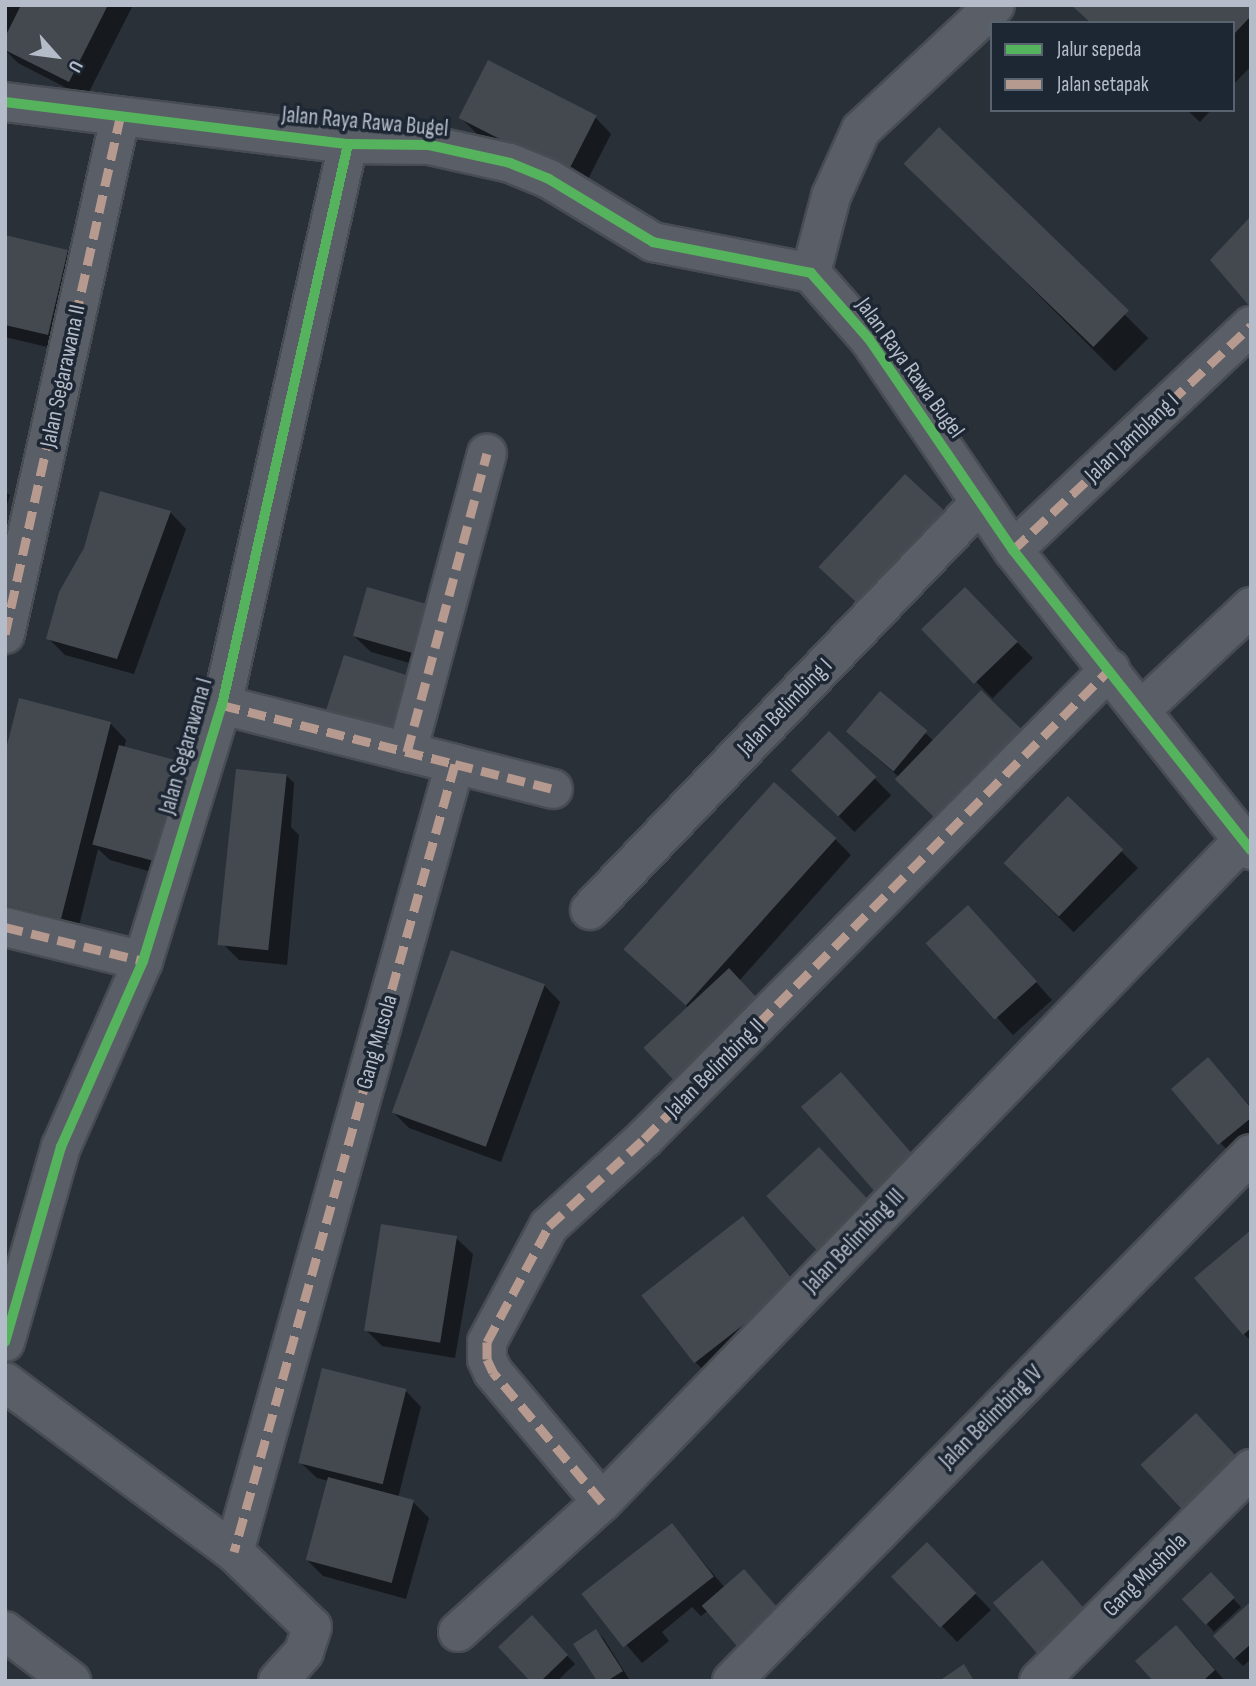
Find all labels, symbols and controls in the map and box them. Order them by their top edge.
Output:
north arrow [21,21,91,91]
legend [990,21,1235,112]
text: Jalur sepeda [1057,37,1141,62]
text: U [63,56,87,76]
text: Jalan setapak [1057,72,1149,97]
street label: Jalan Raya Rawa Bugel [281,101,449,143]
street label: Jalan Raya Rawa Bugel [850,292,970,444]
street label: Jalan Segarawana II [34,302,92,450]
street label: Jalan Jamblang I [1079,387,1185,489]
street label: Jalan Belimbing I [732,653,838,761]
street label: Jalan Segarawana I [153,675,219,817]
street label: Gang Musola [350,992,404,1092]
street label: Jalan Belimbing II [660,1013,770,1123]
street label: Jalan Belimbing III [798,1183,910,1299]
street label: Jalan Belimbing IV [934,1360,1048,1474]
street label: Gang Mushola [1097,1527,1193,1623]

